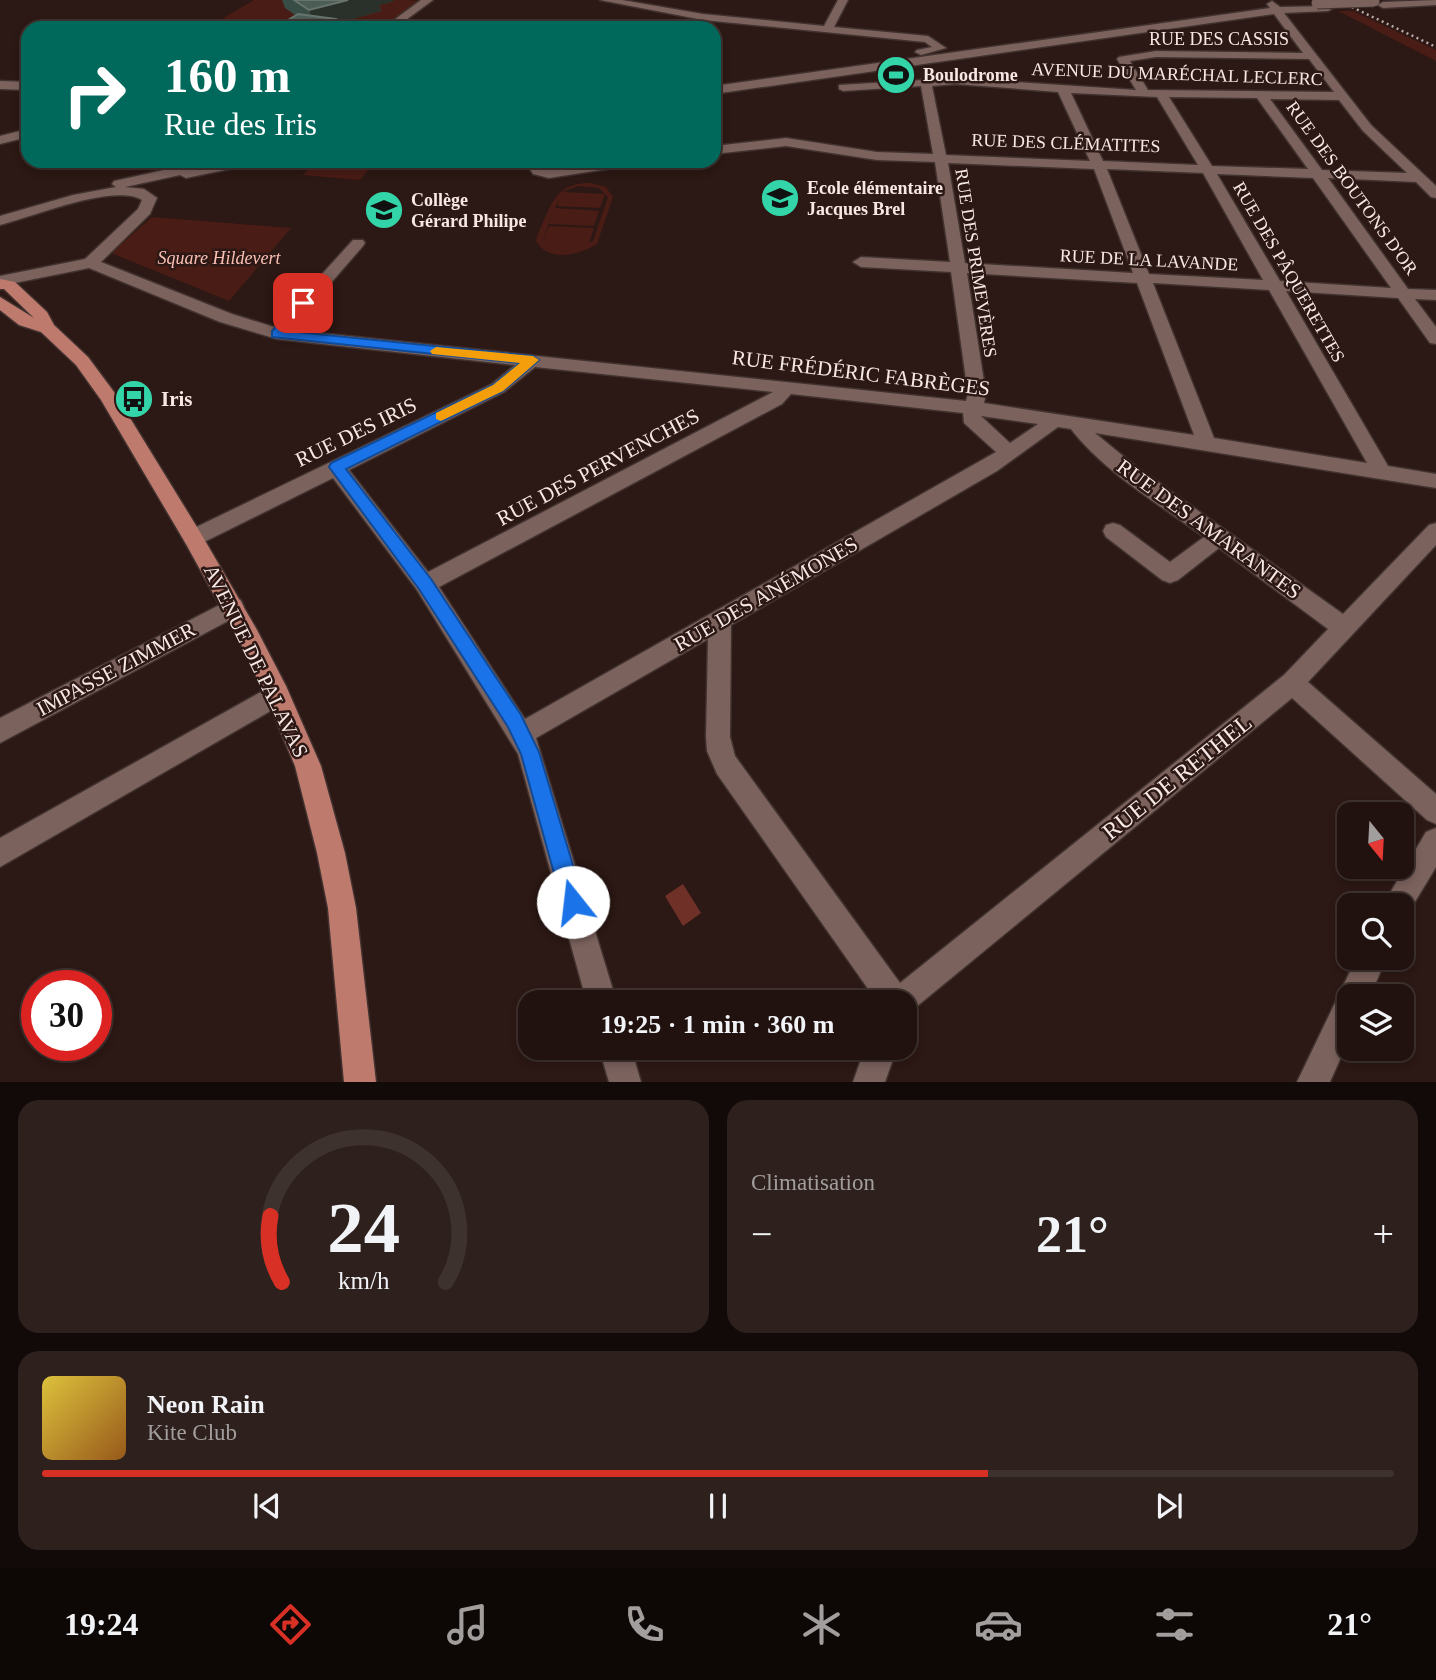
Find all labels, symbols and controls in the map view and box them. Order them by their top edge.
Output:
street label: RUE DES CASSIS [1149,29,1289,49]
text: 160 m [164,48,291,103]
icon: right [49,49,140,140]
sports icon: Boulodrome [875,54,917,96]
street label: AVENUE DU MARÉCHAL LECLERC [1031,58,1323,89]
place label: Boulodrome [923,65,1018,85]
street label: RUE DES BOUTONS D'OR [1282,97,1422,279]
text: Rue des Iris [164,106,317,142]
street label: RUE DES CLÉMATITES [971,129,1161,156]
street label: RUE DES PRIMEVÈRES [951,167,1002,359]
school or university icon: Ecole élémentaire Jacques Brel [759,177,801,219]
place label: Ecole élémentaire Jacques Brel [807,178,943,219]
street label: RUE DES PÂQUERETTES [1229,178,1350,366]
school or university icon: Collège Gérard Philipe [363,189,405,231]
place label: Collège Gérard Philipe [411,190,527,231]
street label: RUE DE LA LAVANDE [1059,245,1239,275]
park label: Square Hildevert [158,248,281,268]
pin [273,273,333,333]
icon: arrive [284,284,322,322]
street label: RUE FRÉDÉRIC FABRÈGES [731,345,991,401]
bus stop icon: Iris [113,378,155,420]
place label: Iris [161,387,193,411]
street label: RUE DES IRIS [291,392,421,472]
street label: RUE DES PERVENCHES [493,403,703,531]
street label: RUE DES AMARANTES [1112,454,1306,604]
street label: RUE DES ANÉMONES [670,532,862,656]
street label: AVENUE DE PALAVAS [199,561,313,761]
street label: IMPASSE ZIMMER [33,617,199,721]
street label: RUE DE RETHEL [1097,709,1257,845]
north arrow [1337,802,1414,878]
map controls [1337,802,1414,1061]
position arrow [536,865,610,939]
button: search [1337,893,1414,970]
speed limit sign: 30 [21,970,112,1061]
button: layers [1337,984,1414,1061]
text: 19:25 · 1 min · 360 m [601,1010,835,1039]
text: Climatisation [751,1170,875,1195]
text: 24 [327,1188,400,1269]
text: 21° [1036,1206,1109,1263]
text: − [751,1213,772,1255]
text: + [1373,1213,1394,1255]
text: km/h [338,1267,390,1294]
text: Neon Rain [147,1390,265,1419]
text: Kite Club [147,1420,237,1445]
icon: previous [248,1487,286,1525]
icon: pause [699,1487,737,1525]
icon: next [1150,1487,1188,1525]
icon: directions [266,1600,315,1649]
icon: music [443,1600,492,1649]
icon: phone [620,1600,669,1649]
icon: climate [797,1600,846,1649]
icon: car [974,1600,1023,1649]
icon: filters [1150,1600,1199,1649]
text: 19:24 [64,1606,139,1642]
text: 21° [1327,1606,1372,1642]

